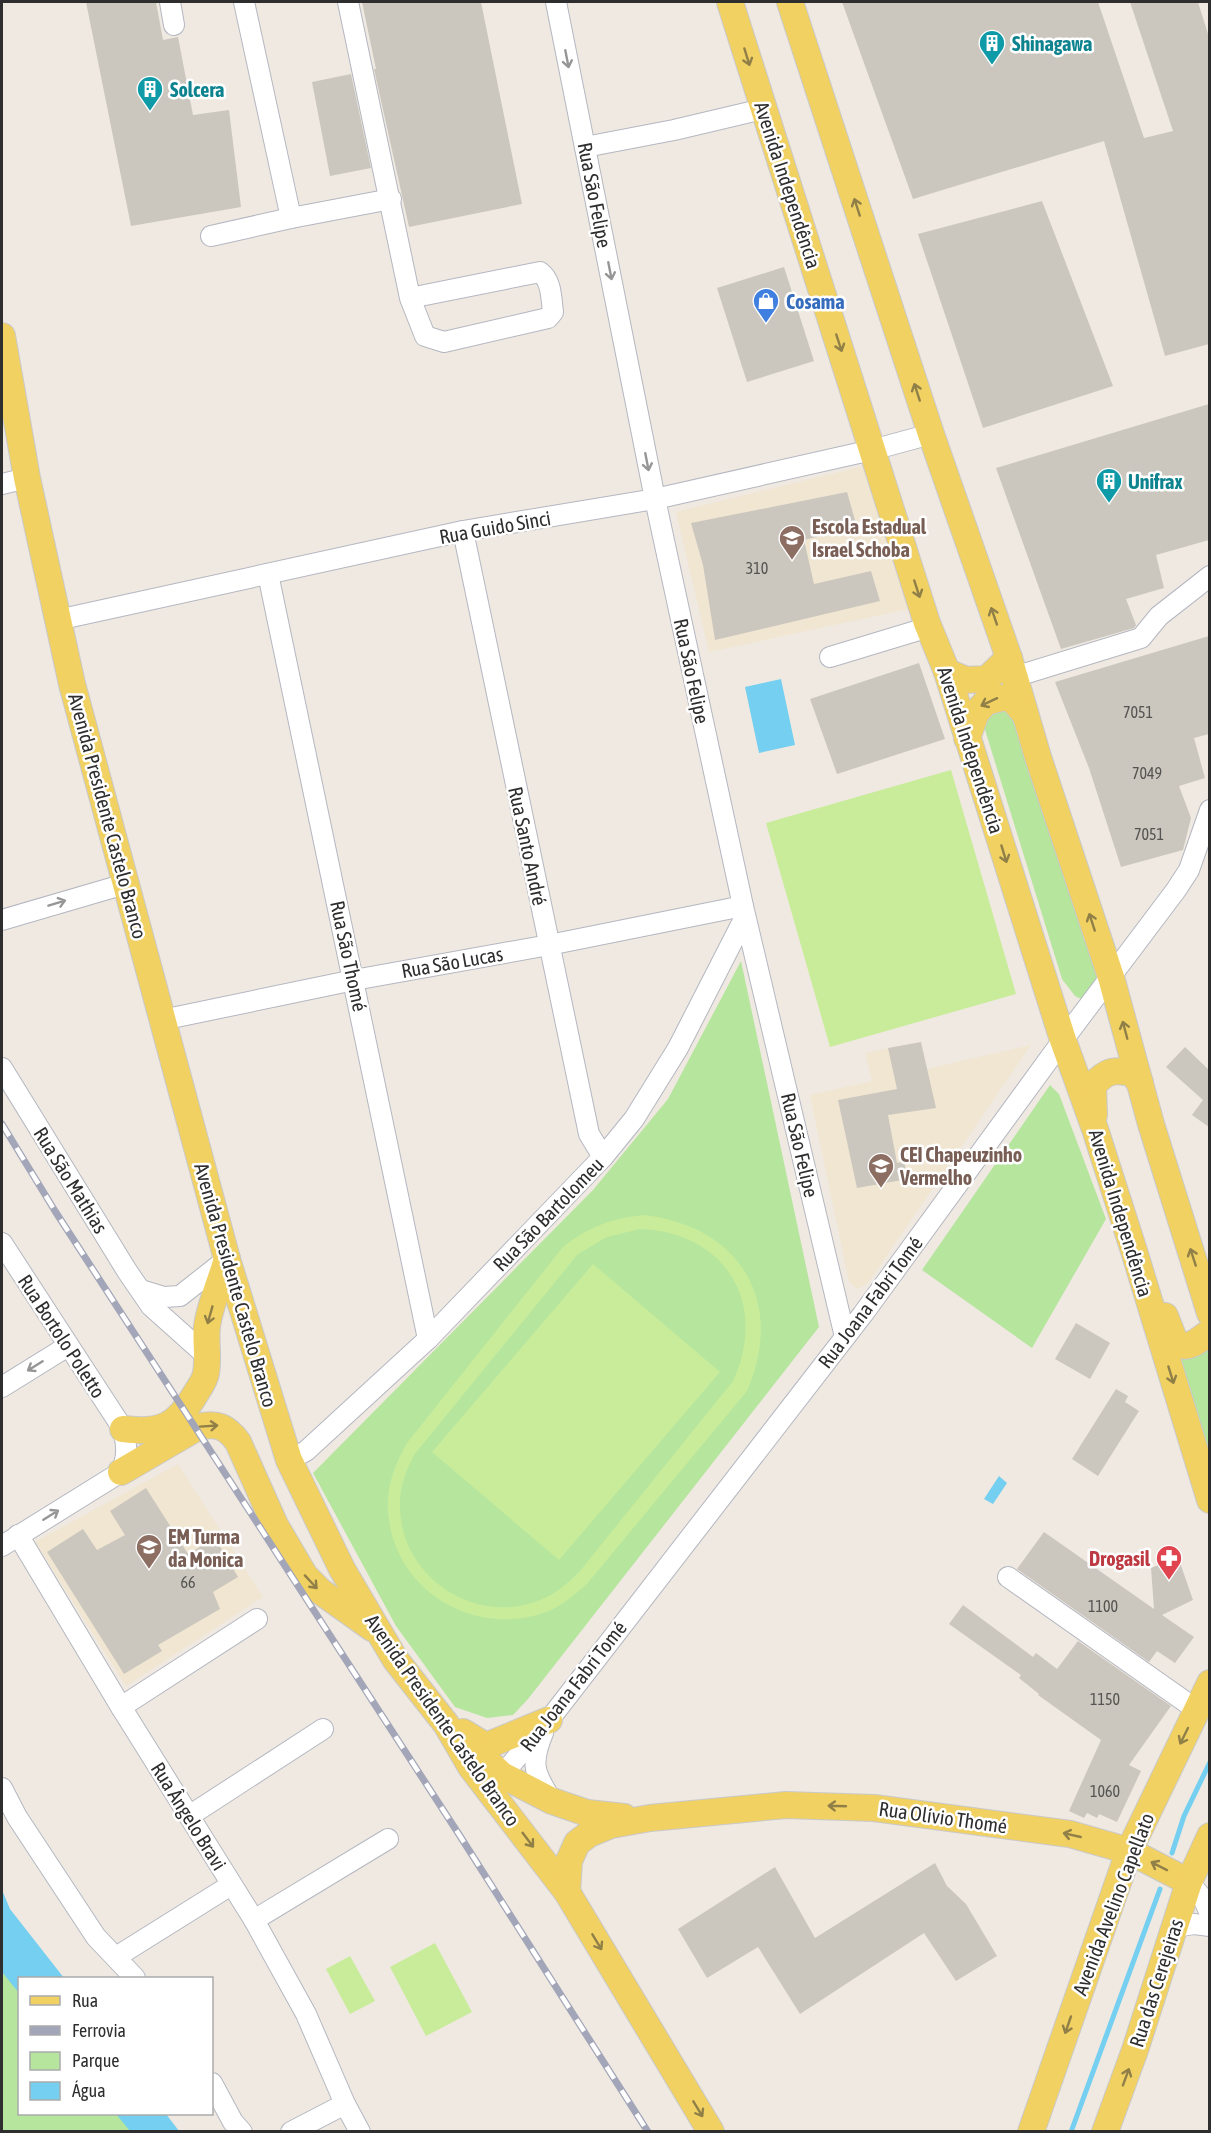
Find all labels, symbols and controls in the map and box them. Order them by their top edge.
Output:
building icon: Shinagawa [977,28,1007,66]
place label: Shinagawa [1012,32,1092,55]
one-way arrow [742,47,753,66]
one-way arrow [562,49,574,68]
building icon: Solcera [135,74,165,112]
place label: Solcera [170,78,224,101]
street label: Avenida Independência [750,99,826,271]
street label: Rua São Felipe [574,140,616,250]
one-way arrow [850,198,861,217]
one-way arrow [605,260,616,280]
shop icon: Cosama [751,286,781,324]
place label: Cosama [786,290,844,313]
one-way arrow [834,333,845,352]
one-way arrow [911,383,922,402]
one-way arrow [642,452,653,471]
building icon: Unifrax [1094,466,1124,504]
place label: Unifrax [1128,470,1183,493]
street label: Rua Guido Sinci [437,506,553,548]
place label: Escola Estadual Israel Schoba [812,515,927,561]
school or university icon: Escola Estadual Israel Schoba [777,523,807,561]
house number: 310 [746,559,768,577]
one-way arrow [912,579,923,598]
one-way arrow [988,607,999,626]
street label: Rua São Felipe [670,616,714,726]
street label: Avenida Independência [933,664,1009,836]
street label: Avenida Presidente Castelo Branco [64,691,152,941]
one-way arrow [981,697,999,709]
house number: 7051 [1123,703,1153,721]
house number: 7049 [1132,764,1162,782]
street label: Rua Santo André [504,785,552,907]
house number: 7051 [1134,825,1164,843]
one-way arrow [999,844,1010,863]
one-way arrow [48,897,67,908]
street label: Rua São Thomé [326,899,372,1013]
one-way arrow [1086,913,1097,932]
street label: Rua São Lucas [399,942,505,982]
one-way arrow [1119,1021,1130,1040]
street label: Rua São Felipe [777,1090,823,1200]
street label: Rua São Mathias [29,1123,113,1237]
street label: Avenida Independência [1085,1126,1157,1300]
place label: CEI Chapeuzinho Vermelho [899,1143,1022,1189]
school or university icon: CEI Chapeuzinho Vermelho [866,1151,896,1189]
street label: Rua São Bartolomeu [488,1153,608,1275]
street label: Avenida Presidente Castelo Branco [190,1160,282,1410]
street label: Rua Joana Fabri Tomé [813,1232,927,1372]
one-way arrow [1186,1248,1197,1267]
street label: Rua Bortolo Poletto [14,1270,110,1402]
one-way arrow [204,1305,215,1324]
one-way arrow [27,1361,44,1373]
one-way arrow [1166,1365,1177,1384]
one-way arrow [199,1420,218,1431]
one-way arrow [42,1508,59,1520]
place label: EM Turma da Monica [168,1525,243,1571]
school or university icon: EM Turma da Monica [134,1532,164,1570]
pharmacy icon: Drogasil [1154,1543,1184,1581]
place label: Drogasil [1089,1547,1151,1570]
house number: 66 [180,1573,196,1591]
one-way arrow [304,1574,318,1589]
house number: 1100 [1088,1597,1118,1615]
street label: Avenida Presidente Castelo Branco [361,1610,525,1830]
street label: Rua Joana Fabri Tomé [515,1616,631,1756]
house number: 1150 [1090,1690,1120,1708]
one-way arrow [1178,1727,1190,1745]
street label: Rua Ângelo Bravi [147,1758,231,1874]
house number: 1060 [1090,1782,1120,1800]
street label: Rua Olívio Thomé [877,1797,1009,1837]
one-way arrow [828,1801,848,1812]
street label: Avenida Avelino Capellato [1068,1810,1158,1998]
one-way arrow [1063,1829,1082,1841]
one-way arrow [521,1832,534,1848]
one-way arrow [1150,1860,1168,1871]
street label: Rua das Cerejeiras [1124,1916,1188,2050]
one-way arrow [592,1933,604,1950]
legend [18,1977,213,2115]
text: Rua [72,1990,98,2011]
one-way arrow [1062,2015,1073,2034]
text: Ferrovia [72,2020,126,2041]
text: Parque [72,2050,120,2071]
one-way arrow [1121,2068,1132,2086]
text: Água [72,2080,106,2101]
one-way arrow [692,2100,704,2117]

